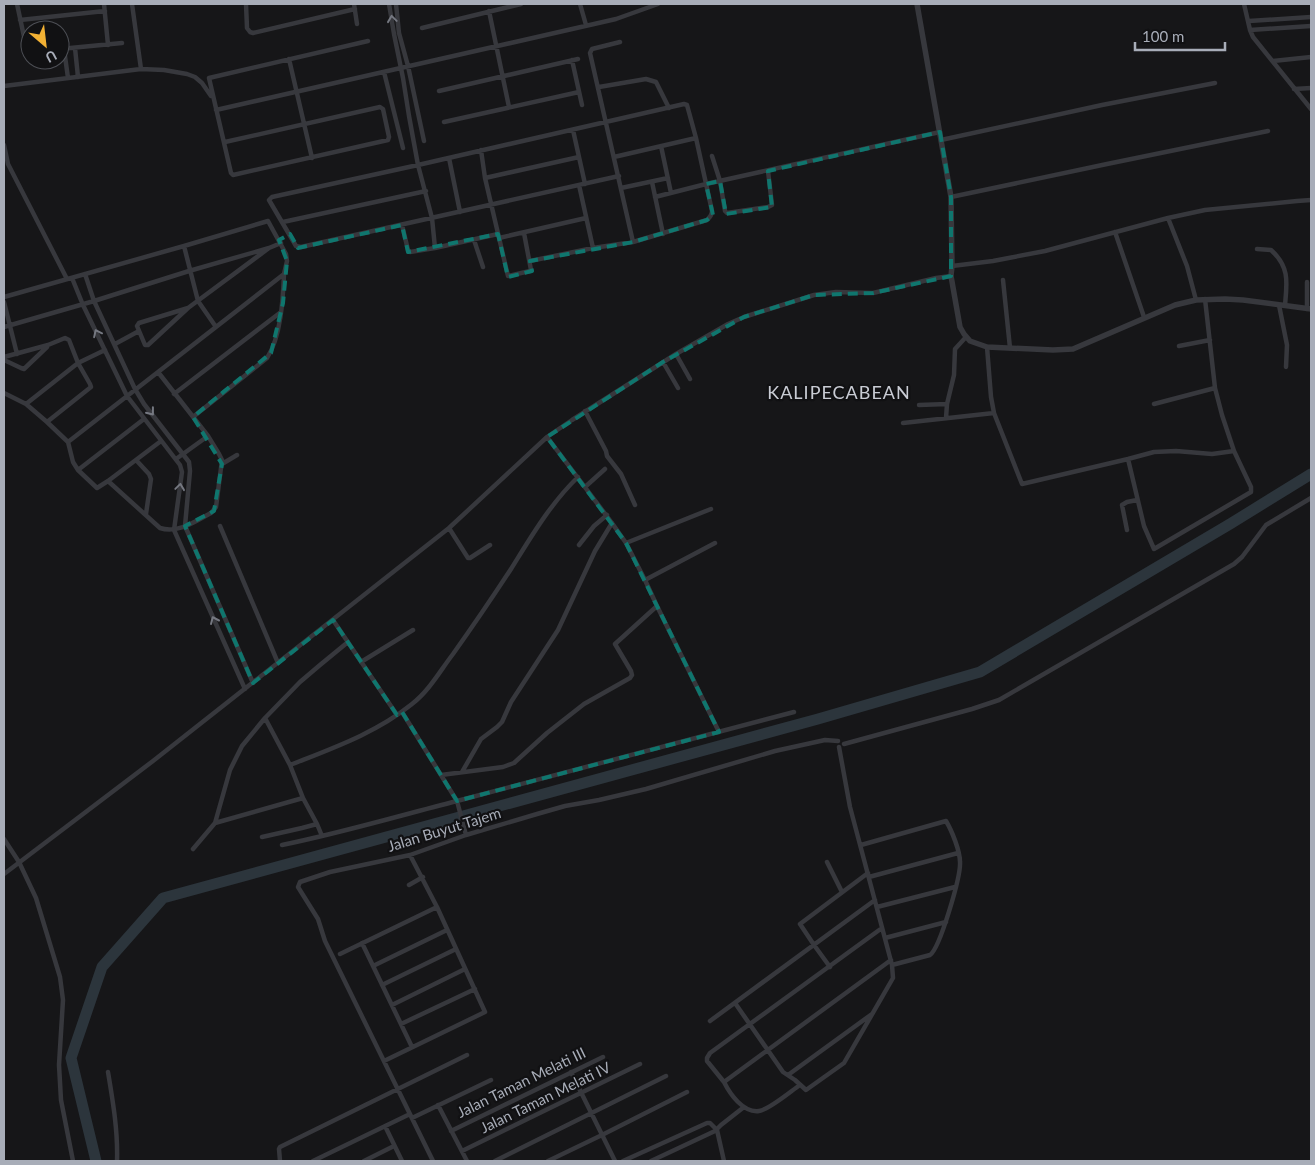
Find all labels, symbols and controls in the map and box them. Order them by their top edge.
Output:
one-way arrow [387,15,397,23]
north arrow [20,20,70,70]
scale bar [1135,20,1225,52]
text: 100 m [1142,27,1184,45]
text: U [43,47,60,67]
one-way arrow [93,329,103,338]
district label: KALIPECABEAN [767,381,911,403]
one-way arrow [146,406,154,415]
one-way arrow [174,483,185,491]
one-way arrow [210,616,220,625]
street label: Jalan Buyut Tajem [385,803,503,855]
street label: Jalan Taman Melati III [454,1043,588,1121]
street label: Jalan Taman Melati IV [477,1057,614,1136]

